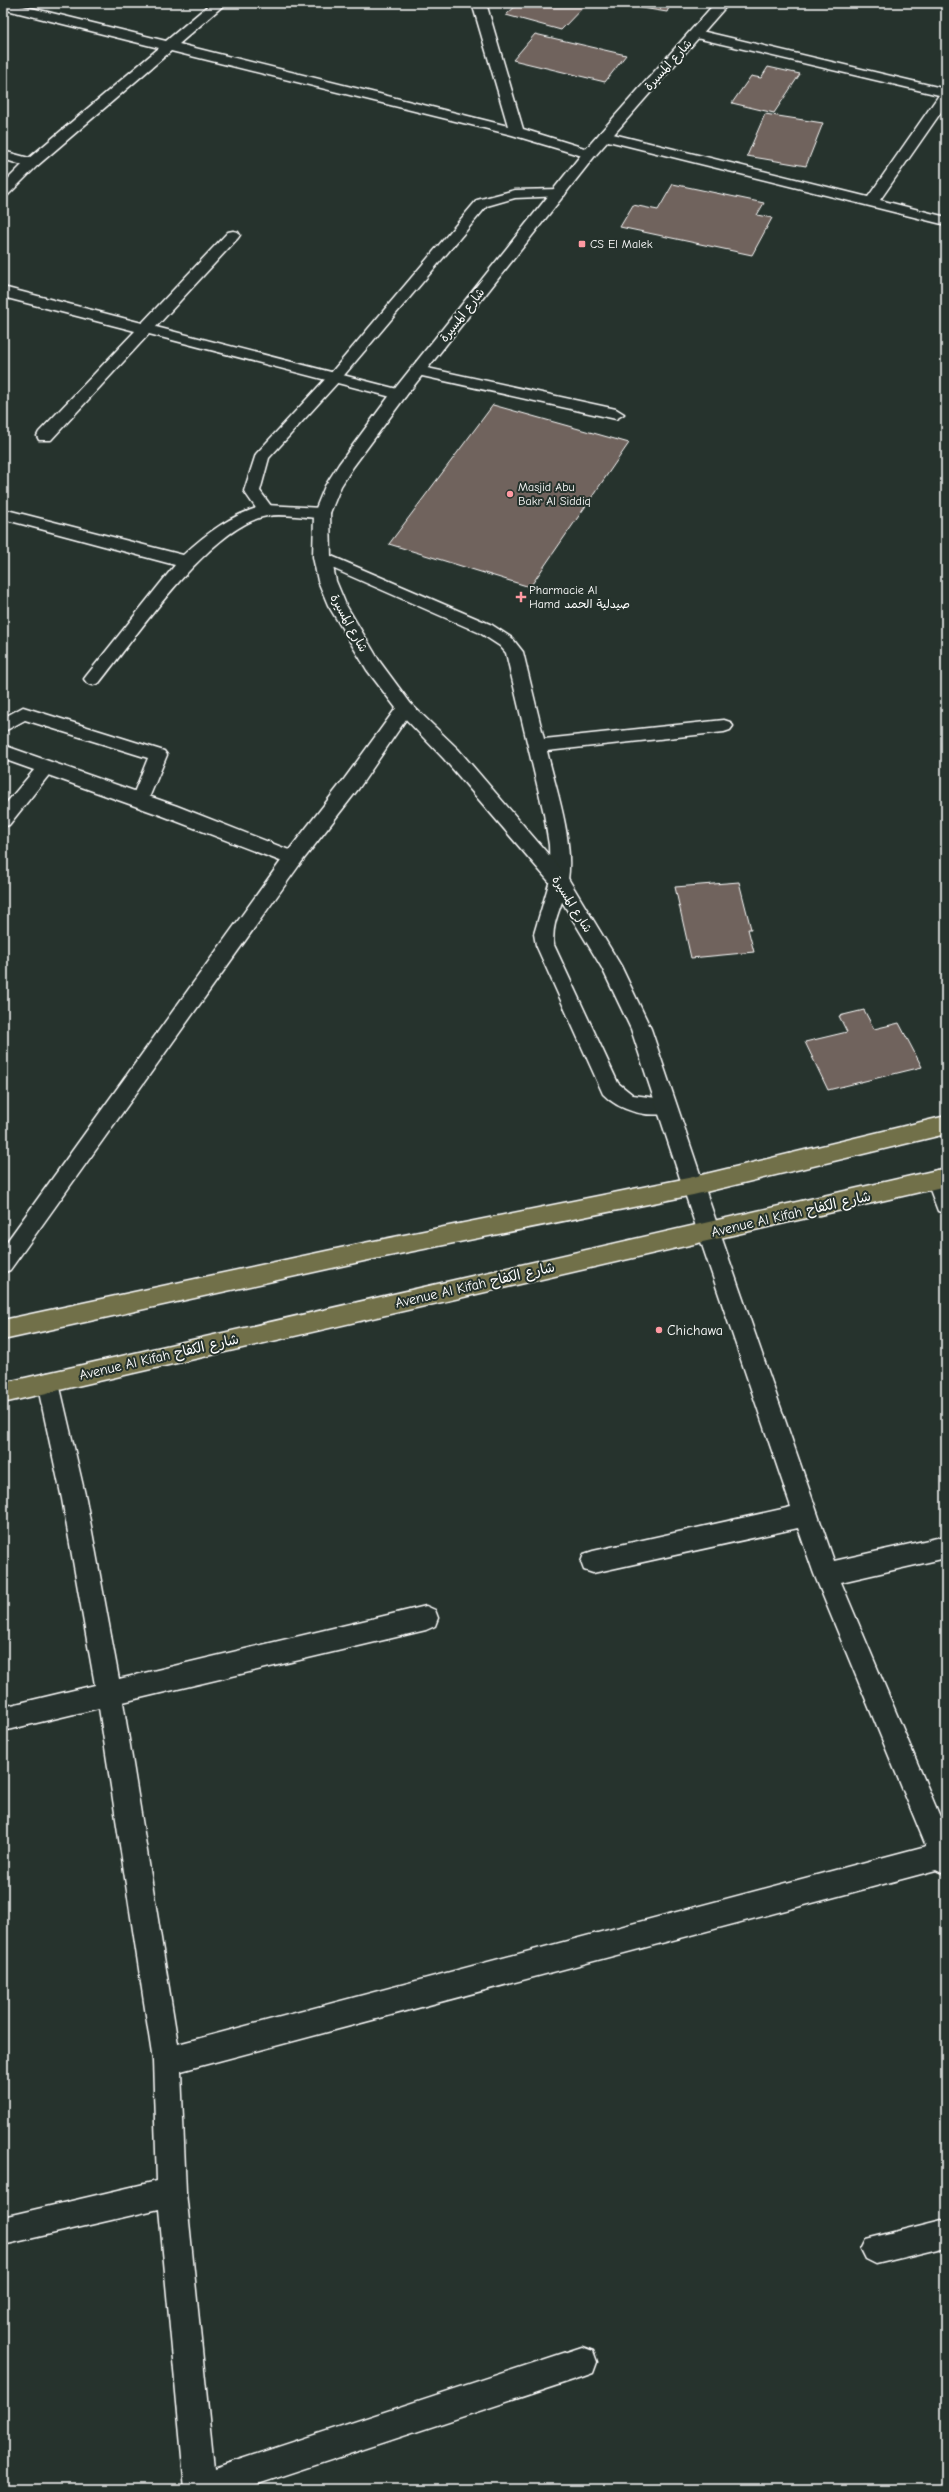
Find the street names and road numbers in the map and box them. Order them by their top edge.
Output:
street label: شارع المسيرة [641,37,696,95]
street label: شارع المسيرة [437,285,489,346]
street label: شارع المسيرة [326,592,371,655]
street label: شارع المسيرة [547,873,595,936]
street label: Avenue Al Kifah شارع الكفاح [710,1187,873,1242]
street label: Avenue Al Kifah شارع الكفاح [394,1258,557,1313]
street label: Avenue Al Kifah شارع الكفاح [78,1330,241,1385]

